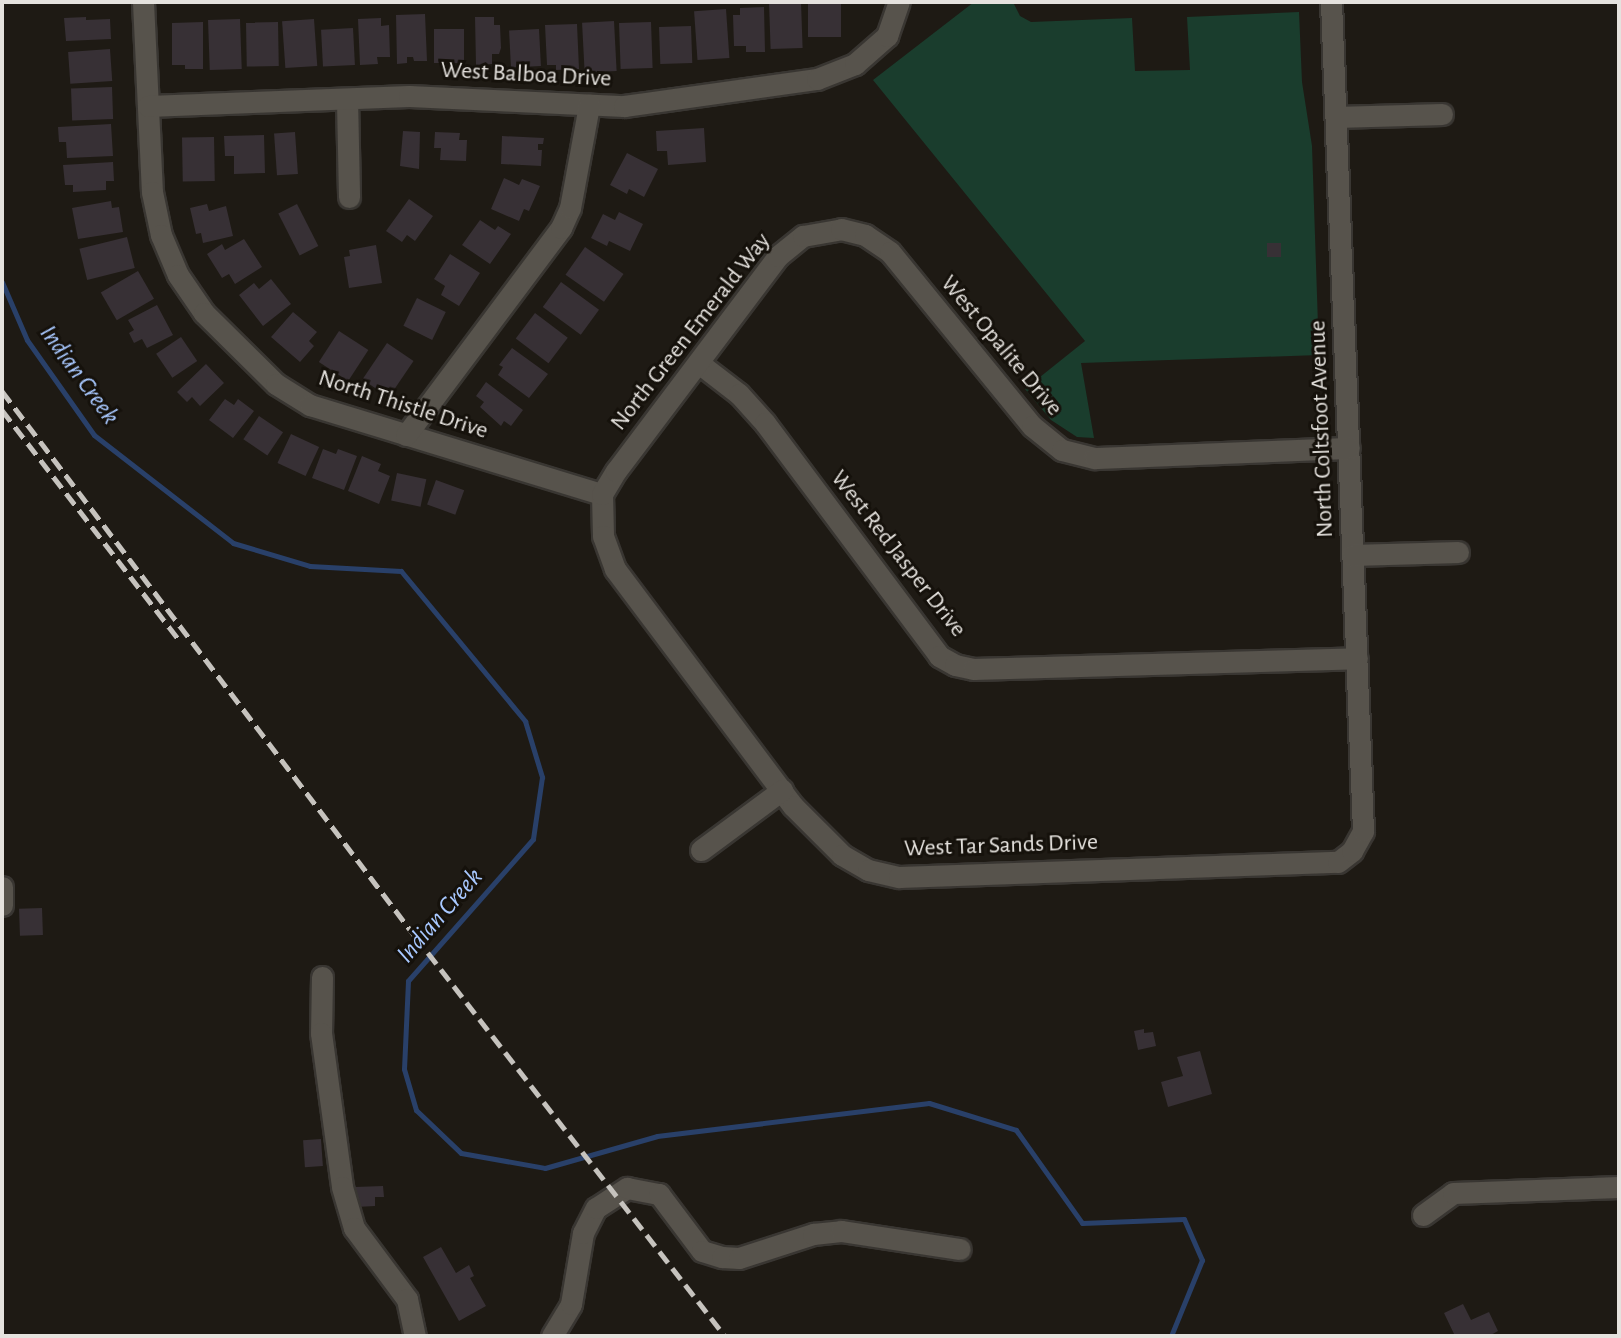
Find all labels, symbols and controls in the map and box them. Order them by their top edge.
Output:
street label: West Balboa Drive [440,56,612,94]
street label: North Green Emerald Way [605,227,777,437]
street label: West Opalite Drive [934,270,1068,422]
water label: Indian Creek [32,319,126,431]
street label: North Coltsfoot Avenue [1304,320,1340,538]
street label: North Thistle Drive [315,364,491,446]
street label: West Red Jasper Drive [824,465,972,643]
street label: West Tar Sands Drive [904,828,1098,864]
water label: Indian Creek [390,862,490,970]

